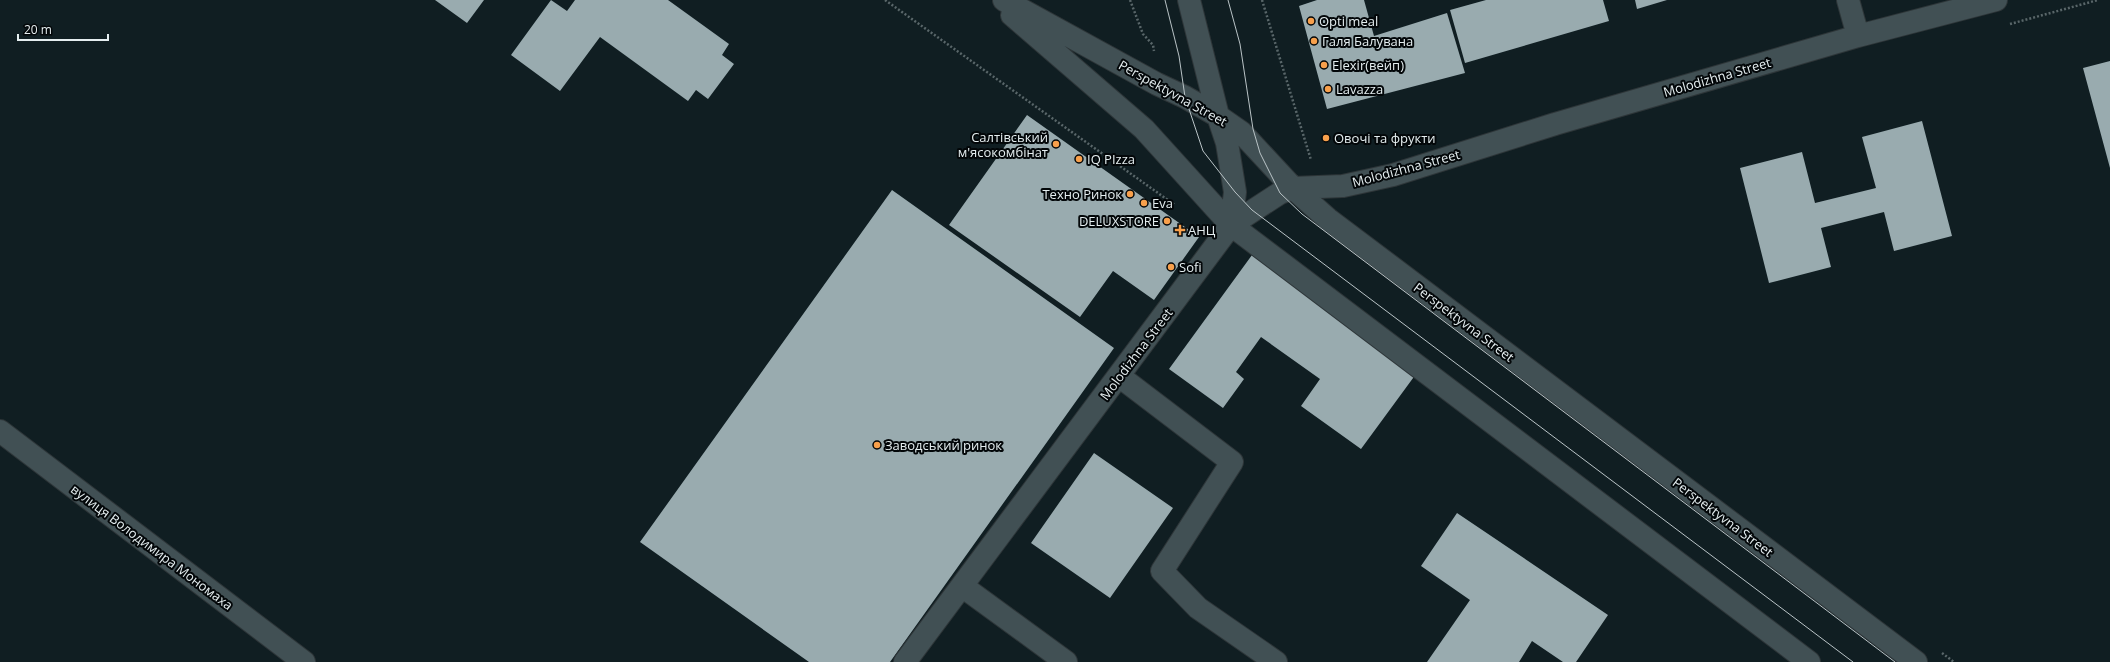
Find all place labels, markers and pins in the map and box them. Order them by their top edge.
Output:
place label: Opti meal [1319,12,1378,30]
marker: Opti meal [1306,16,1316,26]
place label: Галя Балувана [1322,32,1413,50]
marker: Галя Балувана [1309,36,1319,46]
place label: Elexir(вейп) [1332,56,1404,74]
marker: Elexir(вейп) [1319,60,1329,70]
place label: Lavazza [1336,80,1383,98]
marker: Lavazza [1323,84,1333,94]
place label: Салтівський м'ясокомбінат [958,128,1048,161]
place label: Овочі та фрукти [1334,129,1436,147]
marker: Овочі та фрукти [1321,133,1331,143]
marker: Салтівський м'ясокомбінат [1051,139,1061,149]
place label: IQ PIzza [1087,150,1135,168]
marker: IQ PIzza [1074,154,1084,164]
place label: Техно Ринок [1042,185,1122,203]
marker: Техно Ринок [1125,189,1135,199]
place label: Eva [1152,194,1173,212]
marker: Eva [1139,198,1149,208]
place label: DELUXSTORE [1079,212,1159,230]
marker: DELUXSTORE [1162,216,1172,226]
place label: АНЦ [1188,221,1216,239]
marker: АНЦ [1175,225,1185,235]
place label: Sofi [1179,258,1202,276]
marker: Sofi [1166,262,1176,272]
place label: Заводський ринок [885,436,1002,454]
marker: Заводський ринок [872,440,882,450]

